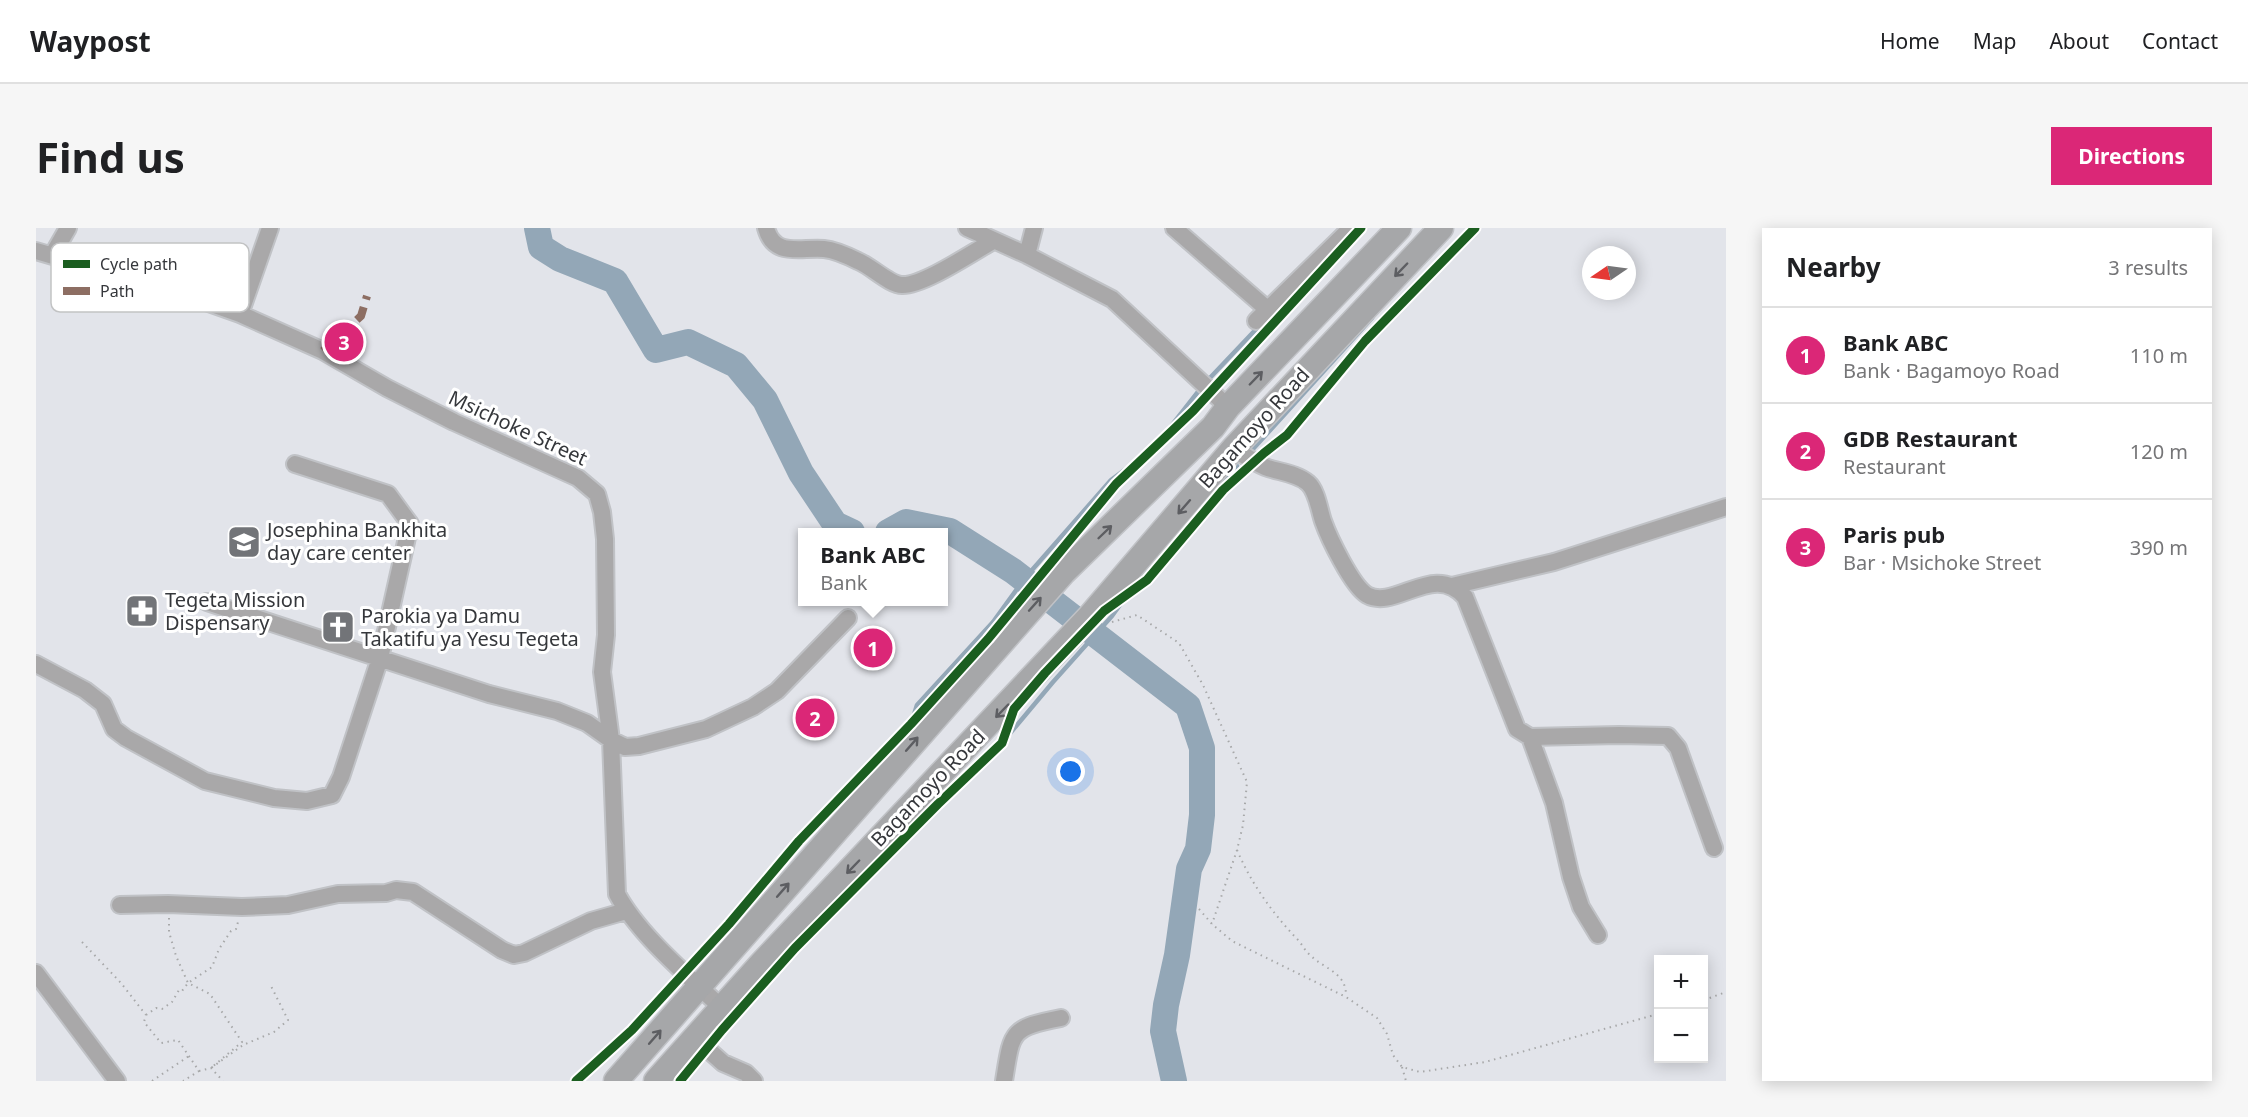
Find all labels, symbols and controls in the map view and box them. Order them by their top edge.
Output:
text: Waypost [30,22,151,60]
text: Home [1880,27,1940,55]
text: Map [1973,27,2016,55]
text: About [2049,27,2109,55]
text: Contact [2142,27,2218,55]
button: Directions [2051,127,2212,185]
text: Find us [36,128,185,185]
legend [51,243,249,312]
north arrow [1582,246,1636,300]
text: Nearby [1786,249,1881,285]
text: Cycle path [100,253,178,275]
text: 3 results [2108,254,2188,281]
one-way arrow [1394,263,1408,278]
text: Path [100,280,134,302]
pin: 3 [324,320,364,364]
text: Bank ABC [1843,327,1948,357]
text: 1 [1800,342,1811,369]
text: 110 m [2130,342,2188,369]
text: Bank · Bagamoyo Road [1843,357,2060,384]
street label: Bagamoyo Road [1192,362,1315,494]
one-way arrow [1249,371,1264,386]
street label: Msichoke Street [445,384,592,471]
text: GDB Restaurant [1843,423,2017,453]
text: 2 [1800,438,1811,465]
text: 120 m [2130,438,2188,465]
text: Restaurant [1843,453,1946,480]
one-way arrow [1177,499,1191,514]
place label: Josephina Bankhita day care center [265,516,447,566]
text: Paris pub [1843,519,1945,549]
school or university icon: Josephina Bankhita day care center [226,524,262,560]
one-way arrow [1098,525,1113,539]
popup [798,528,948,606]
text: 3 [1800,534,1811,561]
text: 390 m [2130,534,2188,561]
text: Bank ABC [820,539,926,569]
text: Bar · Msichoke Street [1843,549,2041,576]
text: Bank [820,569,868,596]
place label: Tegeta Mission Dispensary [165,586,305,636]
pharmacy icon: Tegeta Mission Dispensary [124,593,160,629]
one-way arrow [1028,597,1042,612]
place label: Parokia ya Damu Takatifu ya Yesu Tegeta [361,602,579,652]
church icon: Parokia ya Damu Takatifu ya Yesu Tegeta [320,609,356,645]
pin: 1 [854,626,892,670]
pin: 2 [796,696,834,740]
one-way arrow [994,703,1009,718]
street label: Bagamoyo Road [865,723,991,852]
one-way arrow [905,737,919,752]
your location [1056,757,1085,786]
one-way arrow [846,860,860,875]
one-way arrow [776,883,790,898]
map controls [1654,955,1708,1063]
button: + [1654,955,1708,1009]
button: − [1654,1009,1708,1063]
one-way arrow [648,1030,662,1045]

